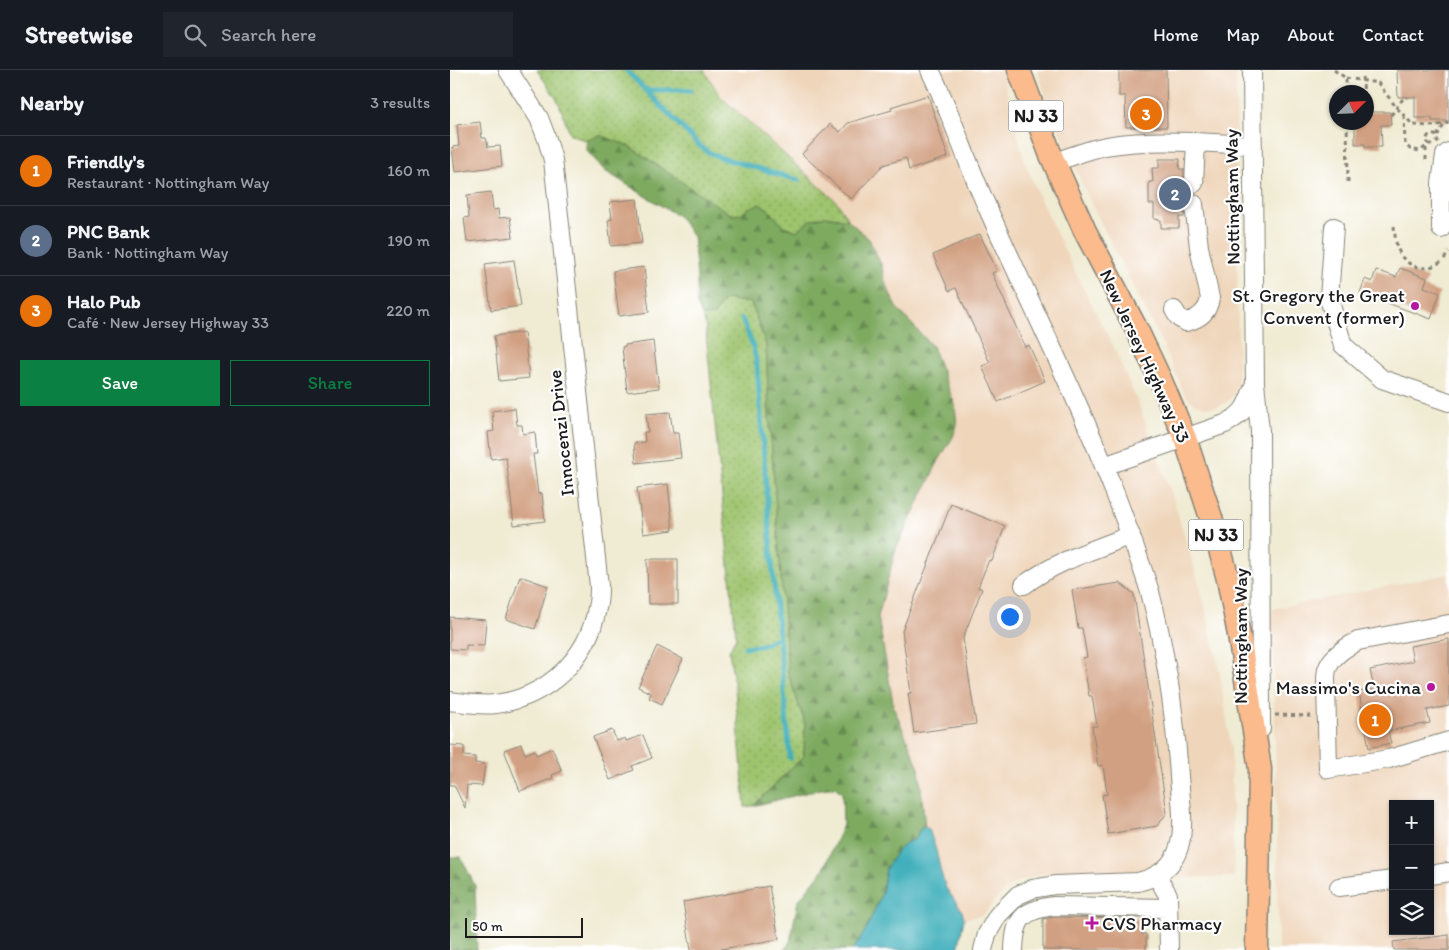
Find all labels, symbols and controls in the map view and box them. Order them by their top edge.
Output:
search box [163,12,513,57]
text: Streetwise [25,20,133,49]
icon: search [181,21,209,49]
text: Search here [221,23,316,46]
text: Home [1153,24,1199,46]
text: Map [1227,24,1260,46]
text: About [1288,24,1334,46]
text: Contact [1362,24,1424,46]
north arrow [1329,85,1374,130]
text: Nearby [20,90,84,115]
text: 3 results [370,93,430,112]
pin: 3 [1130,95,1162,133]
road number: NJ 33 [1008,100,1064,131]
street label: Nottingham Way [1219,129,1245,265]
text: Friendly's [67,150,145,173]
text: 1 [32,161,40,180]
text: 160 m [387,161,430,180]
text: Restaurant · Nottingham Way [67,173,269,192]
pin: 2 [1159,175,1191,213]
text: PNC Bank [67,220,150,243]
text: 2 [32,231,40,250]
text: 190 m [387,231,430,250]
text: Bank · Nottingham Way [67,243,228,262]
street label: New Jersey Highway 33 [1095,266,1195,446]
place label: St. Gregory the Great Convent (former) [1232,284,1405,329]
text: Halo Pub [67,290,141,313]
marker: St. Gregory the Great Convent (former) [1409,300,1421,312]
text: 3 [32,301,40,320]
text: 220 m [386,301,430,320]
text: Café · New Jersey Highway 33 [67,313,269,332]
button: Save [20,360,220,406]
button: Share [230,360,430,406]
street label: Innocenzi Drive [543,369,579,497]
road number: NJ 33 [1188,520,1244,550]
street label: Nottingham Way [1229,568,1252,704]
your location [997,604,1023,630]
place label: Massimo's Cucina [1276,676,1421,699]
marker: Massimo's Cucina [1425,681,1437,693]
pin: 1 [1359,701,1391,739]
map controls [1389,800,1434,935]
button: + [1389,800,1434,845]
button: − [1389,845,1434,890]
button: layers [1389,890,1434,935]
place label: CVS Pharmacy [1102,912,1222,935]
scale bar [465,915,582,938]
marker: CVS Pharmacy [1086,917,1098,929]
text: 50 m [472,918,503,935]

